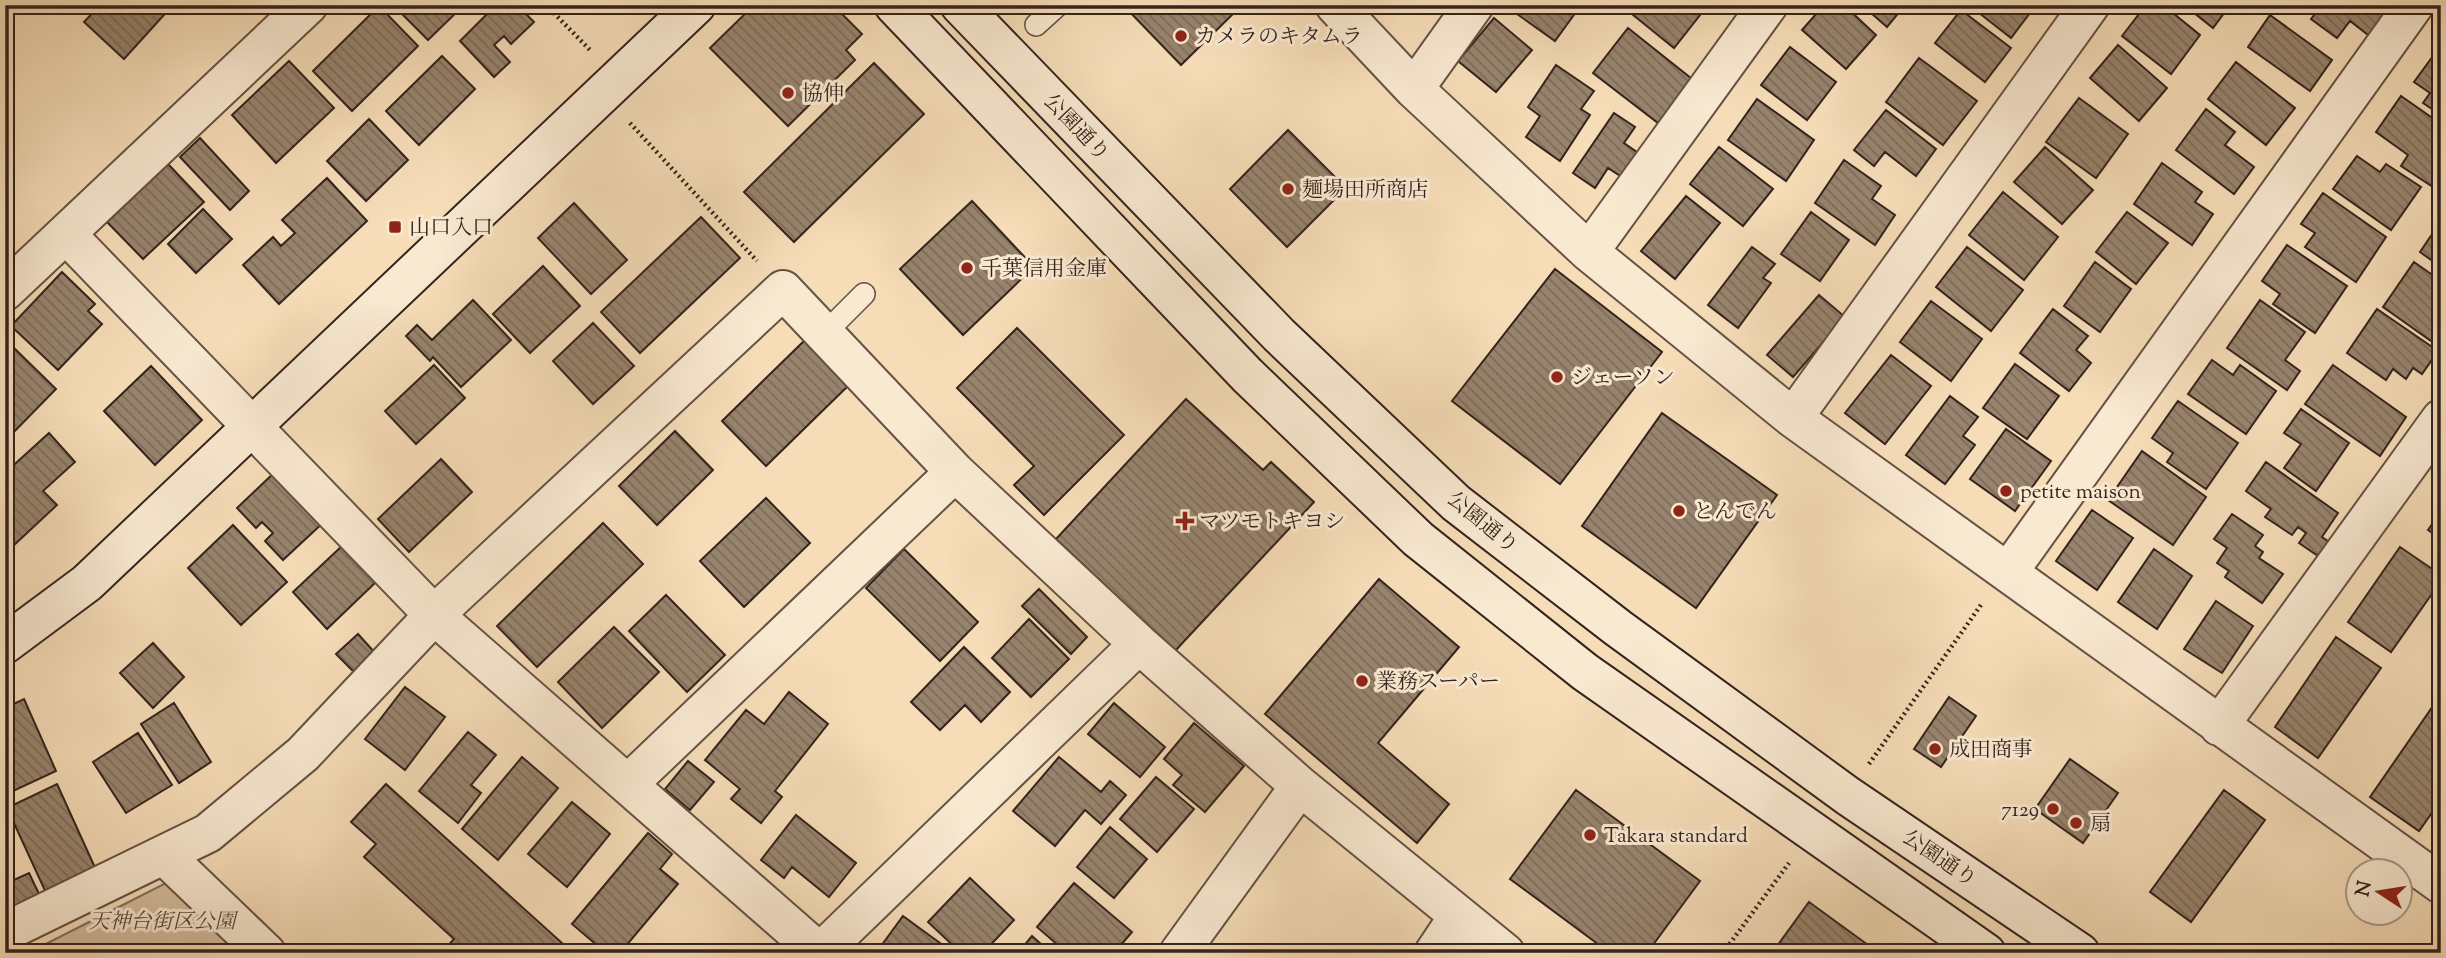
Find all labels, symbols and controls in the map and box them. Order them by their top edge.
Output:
place label: カメラのキタムラ [1195,23,1363,53]
marker: カメラのキタムラ [1173,28,1189,44]
place label: 協伸 [802,80,844,110]
marker: 協伸 [780,85,796,101]
street label: 公園通り [1036,88,1116,169]
place label: 麺場田所商店 [1302,176,1428,206]
marker: 麺場田所商店 [1280,181,1296,197]
place label: 山口入口 [409,214,493,244]
marker: 山口入口 [387,219,403,235]
place label: 千葉信用金庫 [981,255,1107,285]
marker: 千葉信用金庫 [959,260,975,276]
place label: ジェーソン [1571,364,1675,394]
marker: ジェーソン [1549,369,1565,385]
place label: petite maison [2020,478,2141,508]
marker: petite maison [1998,483,2014,499]
street label: 公園通り [1440,485,1524,562]
place label: とんでん [1693,498,1777,528]
marker: とんでん [1671,503,1687,519]
place label: マツモトキヨシ [1199,508,1345,538]
marker: マツモトキヨシ [1177,513,1193,529]
place label: 業務スーパー [1376,668,1500,698]
marker: 業務スーパー [1354,673,1370,689]
place label: 成田商事 [1949,736,2033,766]
marker: 成田商事 [1927,741,1943,757]
place label: 7129 [2001,796,2039,826]
marker: 7129 [2045,801,2061,817]
place label: 扇 [2090,810,2111,840]
marker: 扇 [2068,815,2084,831]
place label: Takara standard [1604,822,1748,852]
street label: 公園通り [1896,824,1982,896]
marker: Takara standard [1582,827,1598,843]
north arrow [2344,856,2414,926]
text: N [2350,879,2380,899]
park label: 天神台街区公園 [89,908,238,938]

